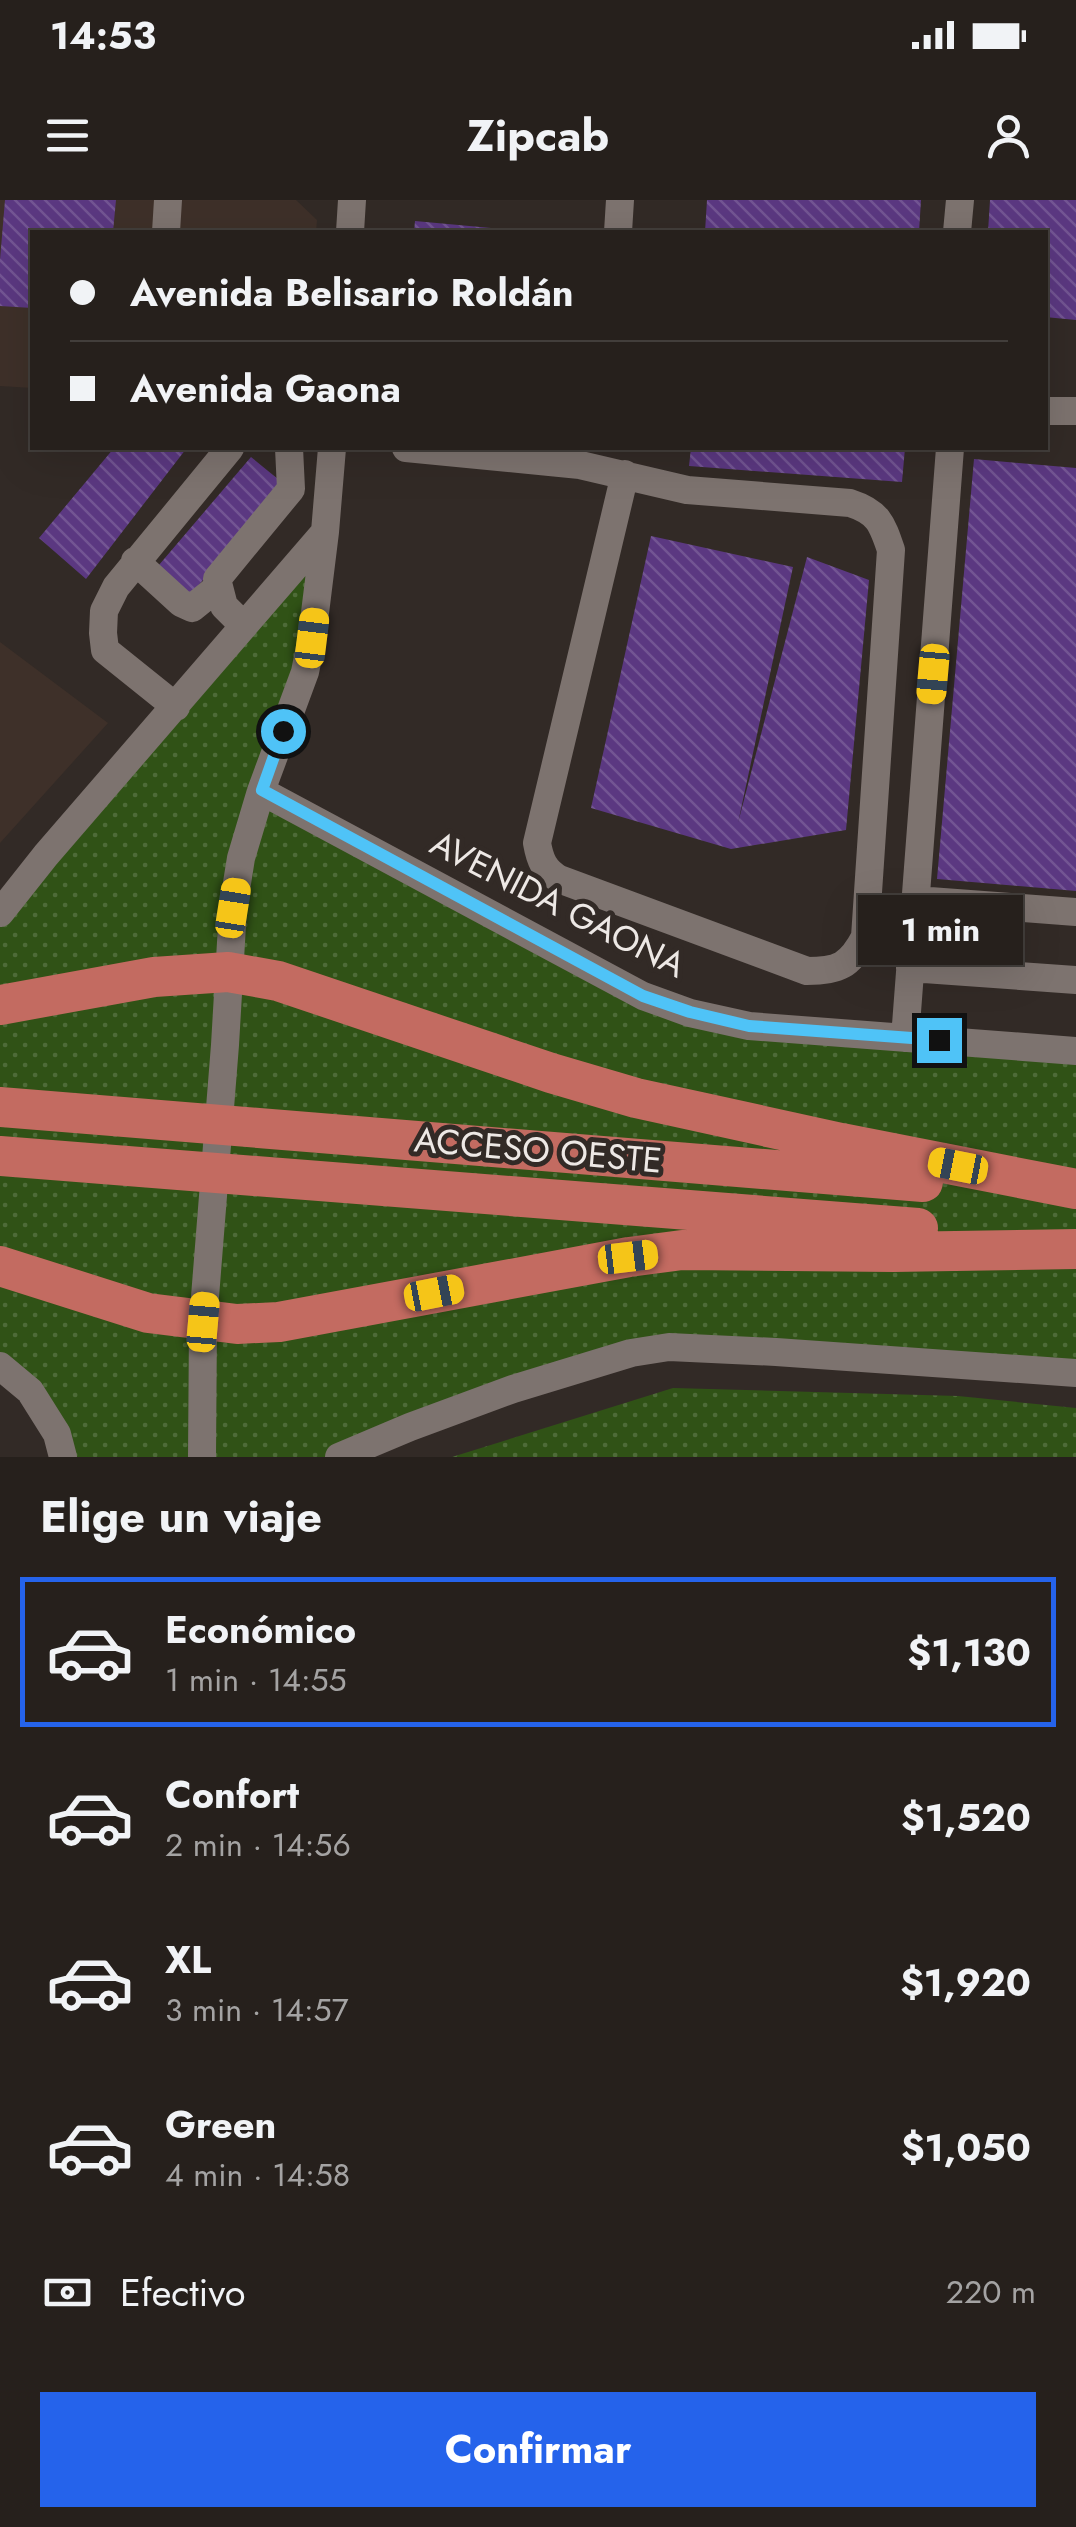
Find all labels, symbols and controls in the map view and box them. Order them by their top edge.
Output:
text: 14:53 [50,8,156,63]
text: Zipcab [467,103,609,168]
icon: menu [40,108,95,163]
icon: person [981,108,1036,163]
text: Avenida Belisario Roldán [130,265,574,320]
text: Avenida Gaona [130,361,401,416]
car [293,606,331,670]
car [915,643,951,705]
route start [261,709,306,754]
street label: AVENIDA GAONA [422,818,694,990]
car [213,876,253,940]
callout: 1 min [856,895,1022,965]
text: 1 min [901,907,980,953]
route end [917,1018,962,1063]
street label: ACCESO OESTE [412,1114,664,1186]
car [926,1146,990,1186]
car [596,1238,660,1276]
car [402,1273,466,1313]
car [185,1291,221,1353]
text: Elige un viaje [40,1484,322,1549]
text: Económico [165,1602,356,1657]
icon: car [45,1607,135,1697]
text: $1,130 [908,1625,1031,1680]
text: 1 min · 14:55 [165,1657,347,1703]
text: Confort [165,1767,299,1822]
icon: car [45,1772,135,1862]
text: $1,520 [901,1790,1031,1845]
text: 2 min · 14:56 [165,1822,351,1868]
text: XL [165,1932,211,1987]
icon: car [45,1937,135,2027]
text: $1,920 [900,1955,1031,2010]
text: 3 min · 14:57 [165,1987,348,2033]
text: Green [165,2097,276,2152]
icon: car [45,2102,135,2192]
text: $1,050 [901,2120,1031,2175]
text: 4 min · 14:58 [165,2152,350,2198]
icon: cash [40,2265,95,2320]
text: Efectivo [120,2265,245,2320]
text: 220 m [946,2269,1036,2315]
button: Confirmar [40,2392,1036,2507]

